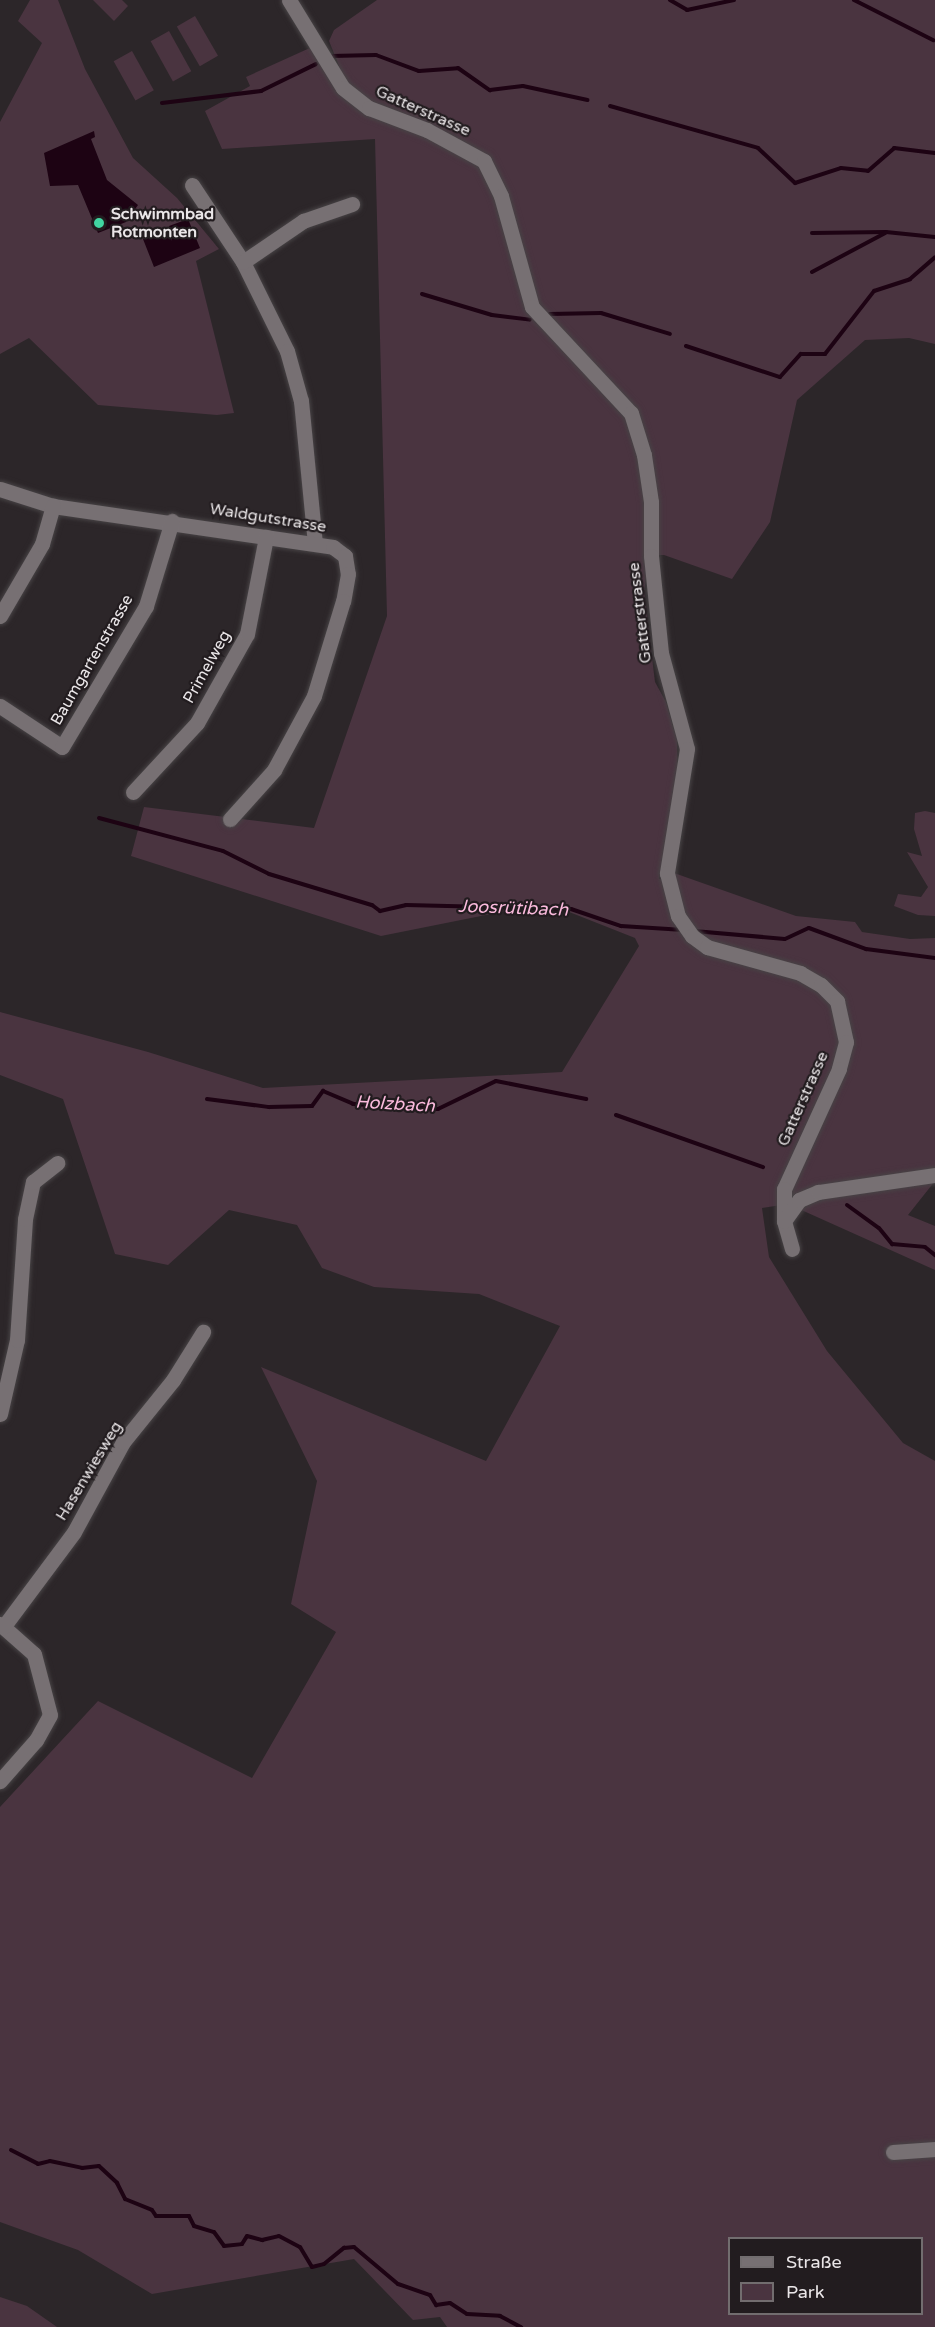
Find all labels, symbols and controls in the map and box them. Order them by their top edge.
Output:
street label: Gatterstrasse [373,82,473,140]
place label: Schwimmbad Rotmonten [111,204,214,242]
marker: Schwimmbad Rotmonten [92,216,106,230]
street label: Waldgutstrasse [208,499,328,537]
street label: Gatterstrasse [624,561,656,665]
street label: Baumgartenstrasse [47,591,137,729]
street label: Primelweg [179,627,235,707]
water label: Joosrütibach [458,895,568,921]
street label: Gatterstrasse [774,1049,832,1149]
water label: Holzbach [355,1091,435,1117]
street label: Hasenwiesweg [52,1418,126,1524]
legend [728,2237,923,2315]
text: Straße [786,2251,842,2273]
text: Park [786,2281,824,2303]

